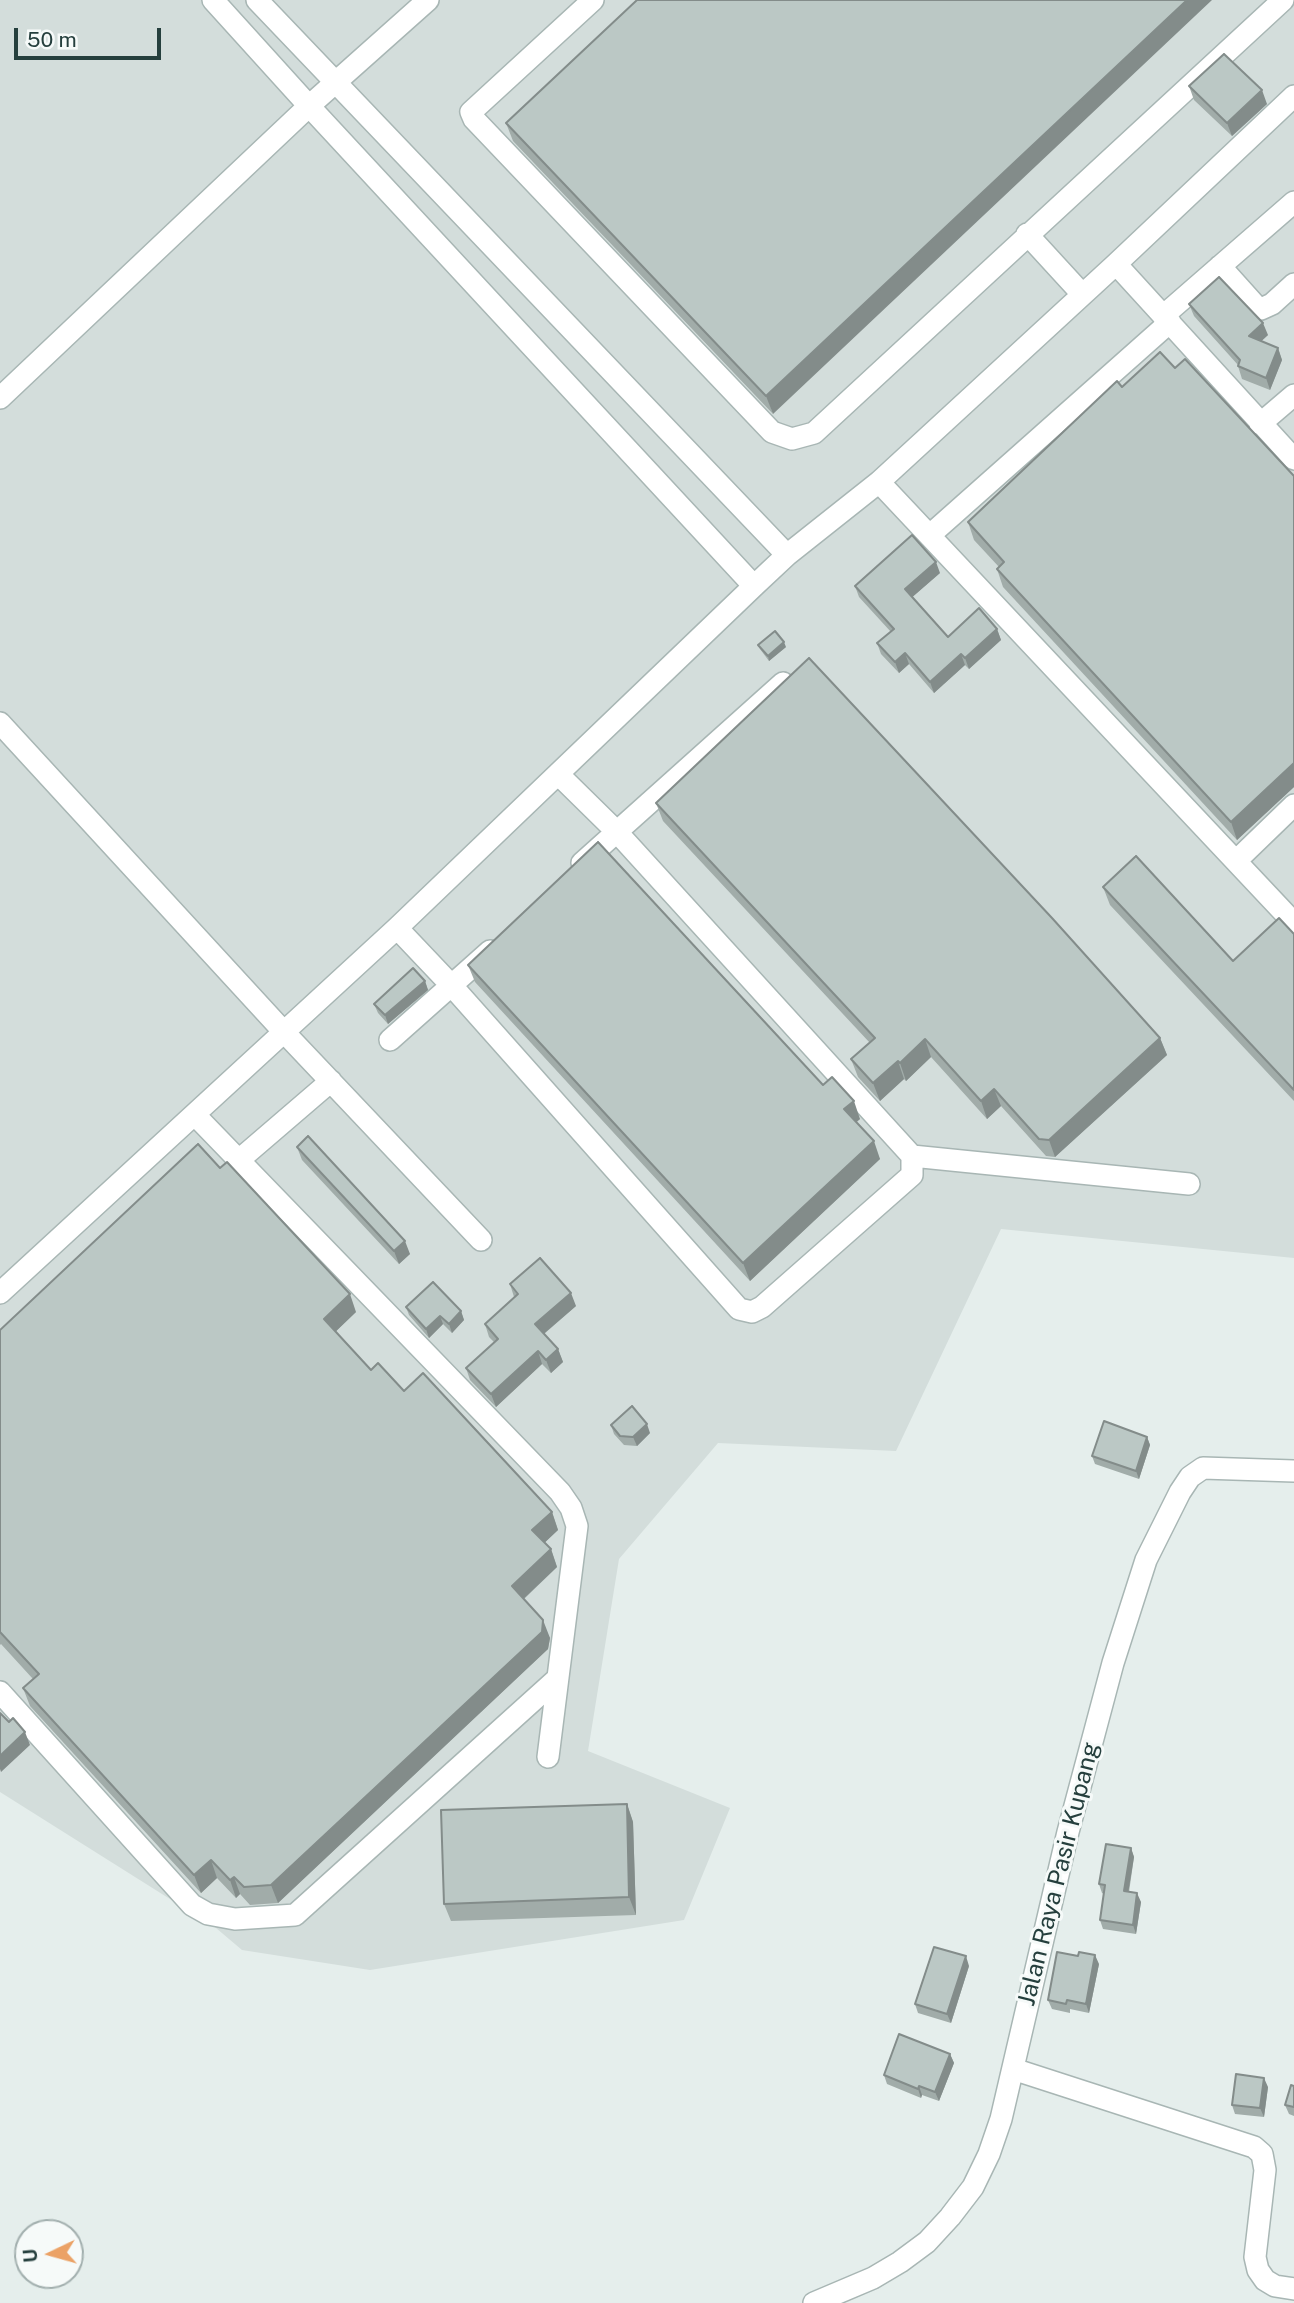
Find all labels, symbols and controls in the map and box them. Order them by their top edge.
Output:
scale bar [18,14,164,58]
text: 50 m [27,27,77,52]
street label: Jalan Raya Pasir Kupang [1012,1739,1106,2009]
north arrow [14,2219,84,2289]
text: U [19,2248,42,2263]

